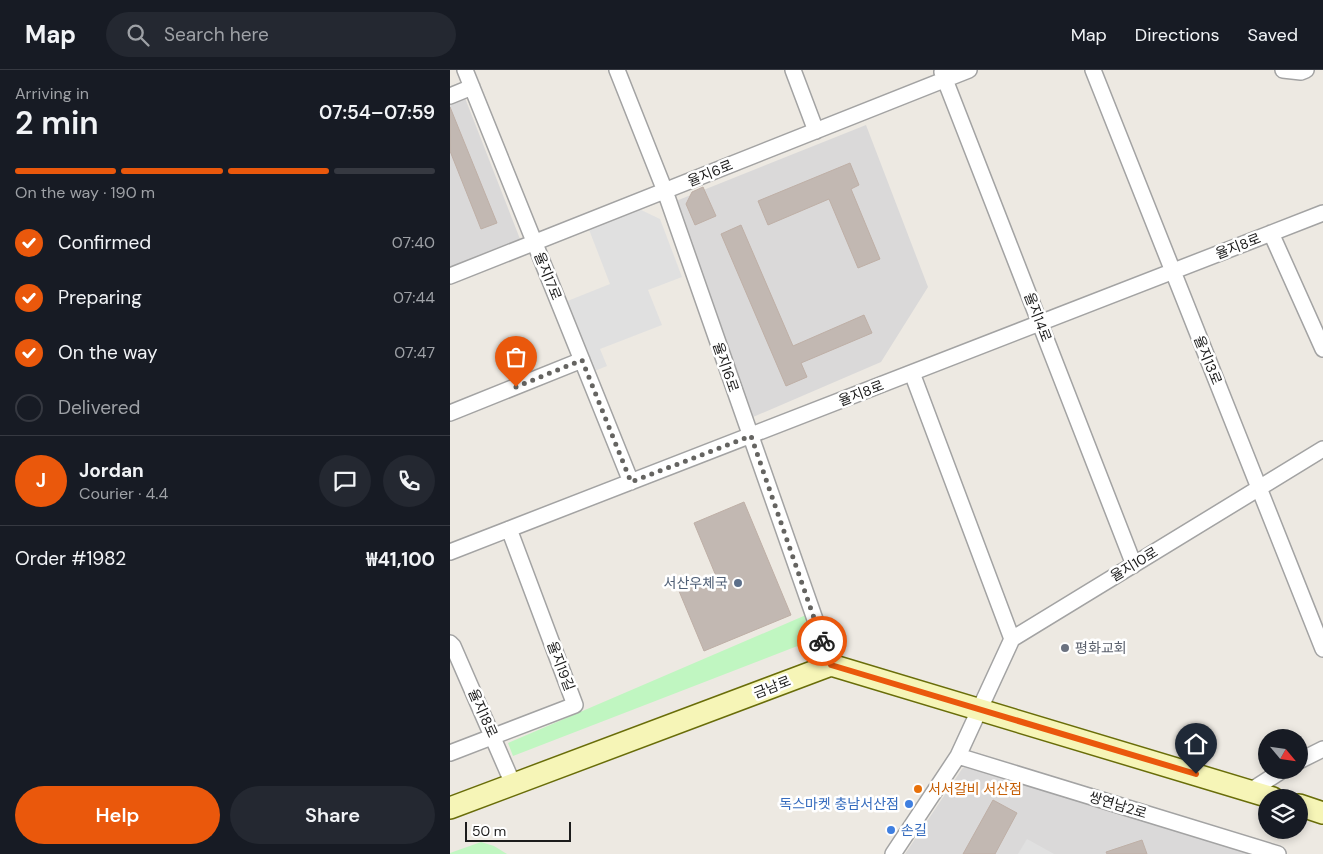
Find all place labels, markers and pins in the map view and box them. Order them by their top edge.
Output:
pin [495,336,537,387]
place label: 서산우체국 [664,574,728,592]
marker: 서산우체국 [732,577,744,589]
place label: 평화교회 [1075,639,1127,657]
marker: 평화교회 [1059,642,1071,654]
pin [1175,723,1217,774]
place label: 서서갈비 서산점 [928,780,1022,798]
marker: 서서갈비 서산점 [912,783,924,795]
place label: 독스마켓 충남서산점 [779,795,899,813]
marker: 독스마켓 충남서산점 [903,798,915,810]
place label: 손길 [901,821,927,839]
marker: 손길 [885,824,897,836]

